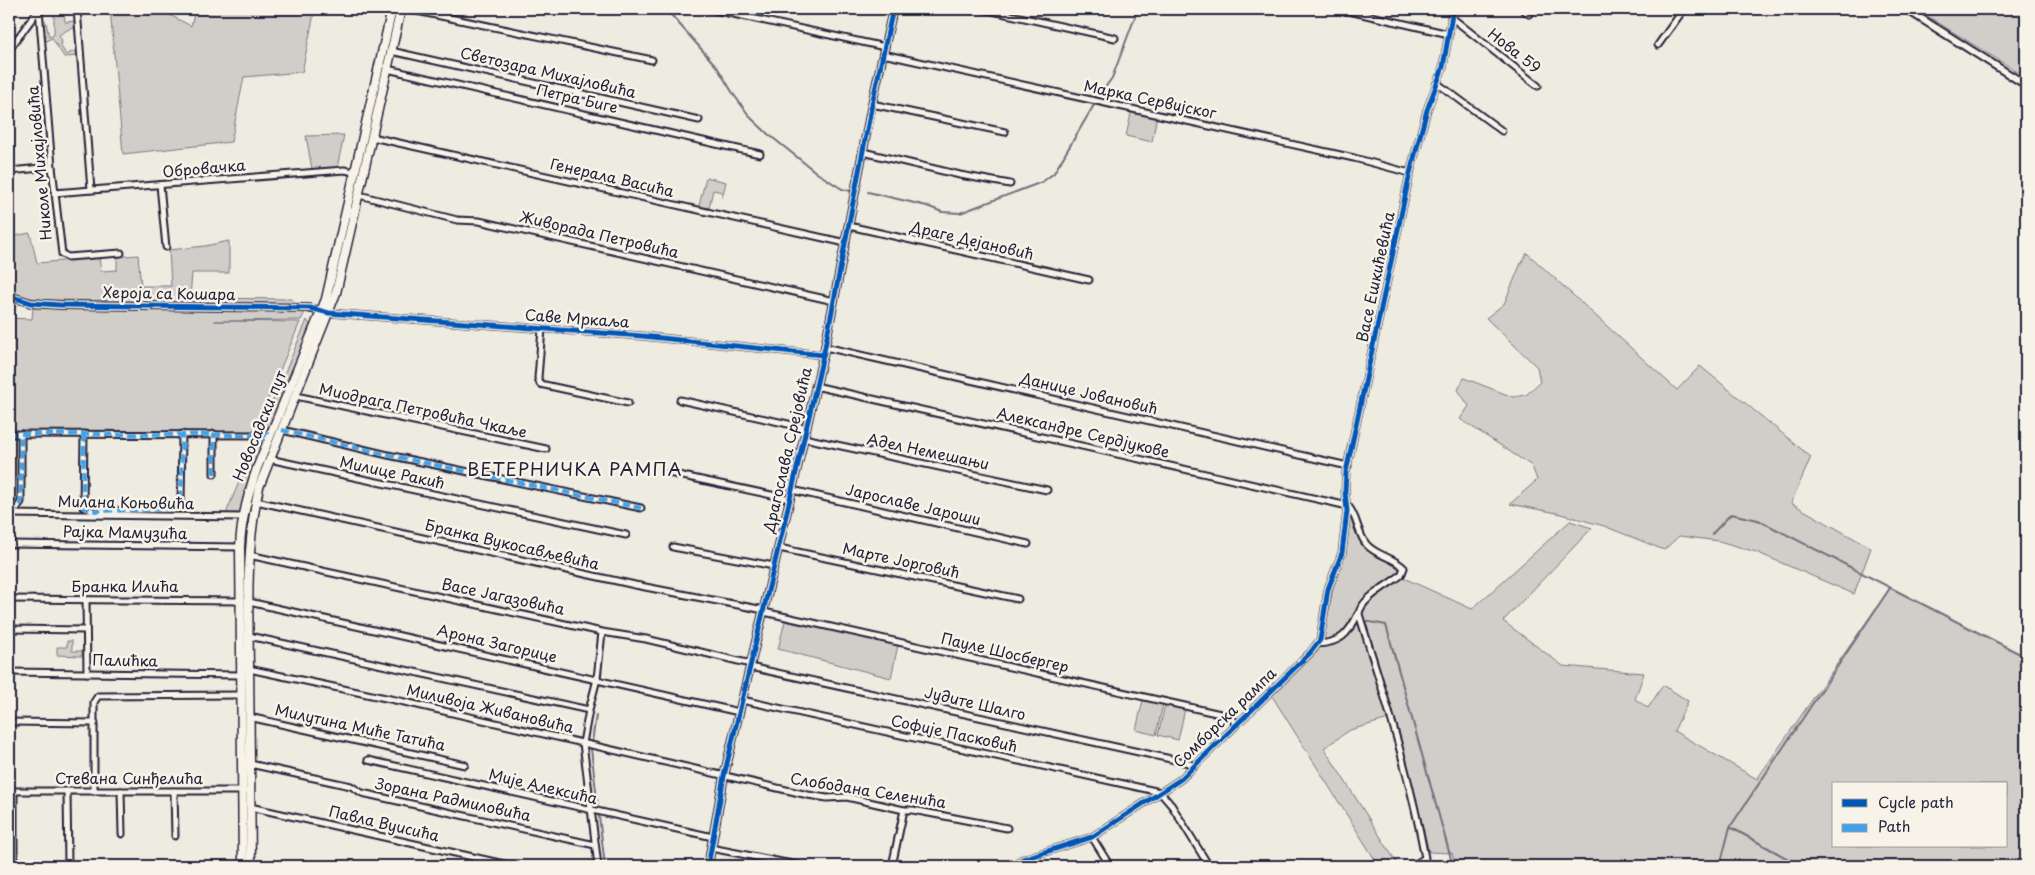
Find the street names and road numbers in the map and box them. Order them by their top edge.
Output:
street label: Нова 59 [1483,22,1546,78]
street label: Светозара Михајловића [458,40,639,103]
street label: Марка Сервијског [1082,73,1219,124]
street label: Петра Биге [534,77,620,118]
street label: Николе Михајловића [20,84,57,241]
street label: Генерала Васића [548,151,677,202]
street label: Обровачка [161,152,247,183]
street label: Живорада Петровића [517,204,682,263]
street label: Васе Ешкићевића [1349,209,1400,344]
street label: Драге Дејановић [907,214,1036,265]
street label: Хероја са Кошара [102,280,236,305]
street label: Саве Мркаља [524,302,631,333]
street label: Драгослава Срејовића [756,364,817,536]
street label: Данице Јовановић [1017,365,1160,420]
street label: Новосадски пут [226,366,292,484]
street label: Миодрага Петровића Чкаље [317,376,529,443]
street label: Александре Сердјукове [995,400,1172,463]
street label: Адел Немешањи [865,426,992,475]
street label: Милице Ракић [338,449,447,494]
street label: Јарославе Јароши [844,477,983,530]
street label: Милана Коњовића [57,489,195,514]
street label: Бранка Вукосављевића [423,512,602,575]
street label: Рајка Мамузића [63,519,188,544]
street label: Марте Јорговић [841,536,962,583]
street label: Васе Јагазовића [440,571,567,620]
street label: Бранка Илића [72,574,179,597]
street label: Арона Загорице [435,618,560,668]
street label: Пауле Шосбергер [939,626,1072,677]
street label: Палићка [92,647,159,672]
street label: Сомборска рампа [1167,661,1281,772]
street label: Миливоја Живановића [404,677,577,738]
street label: Јудите Шалго [922,680,1028,725]
street label: Милутина Миће Татића [273,697,448,756]
street label: Софије Пасковић [889,708,1020,757]
street label: Мије Алексића [487,762,601,809]
street label: Стевана Синђелића [55,766,204,789]
street label: Слободана Селенића [789,766,948,813]
street label: Зорана Радмиловића [372,771,534,826]
street label: Павла Вуисића [327,799,442,847]

